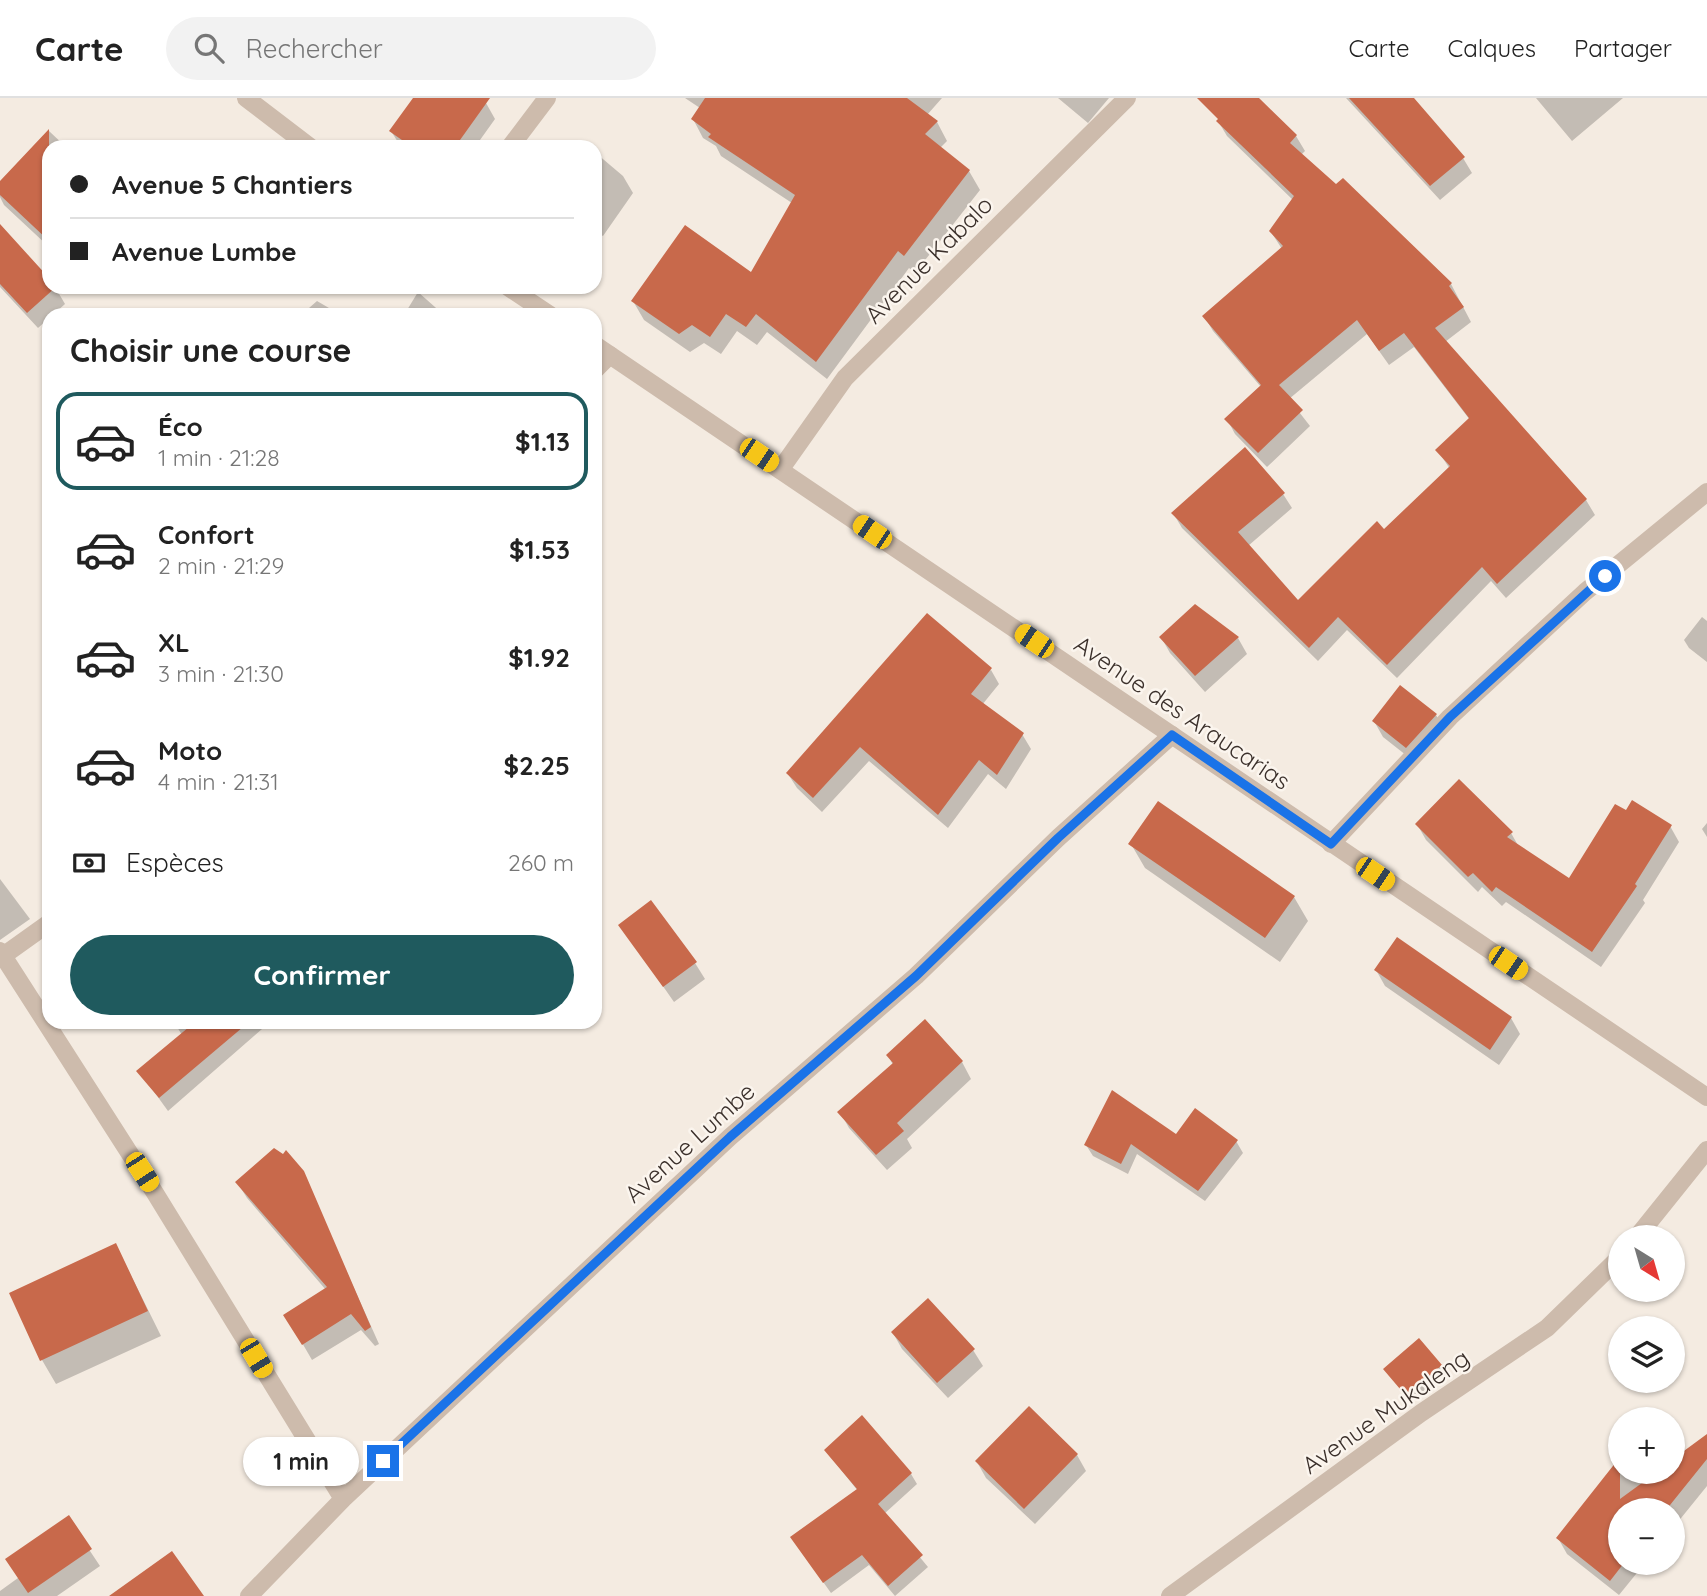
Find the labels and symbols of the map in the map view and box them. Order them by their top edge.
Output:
street label: Avenue Kabalo [858,189,998,329]
car [736,435,783,475]
car [849,512,896,552]
route start [1589,560,1621,592]
car [1011,621,1058,661]
street label: Avenue des Araucarias [1069,629,1296,796]
car [1352,854,1399,894]
car [1485,943,1532,983]
street label: Avenue Lumbe [618,1076,761,1209]
car [122,1149,163,1195]
north arrow [1608,1225,1685,1302]
car [237,1335,276,1381]
street label: Avenue Mukaleng [1296,1342,1475,1480]
callout: 1 min [243,1436,358,1486]
route end [367,1445,399,1477]

